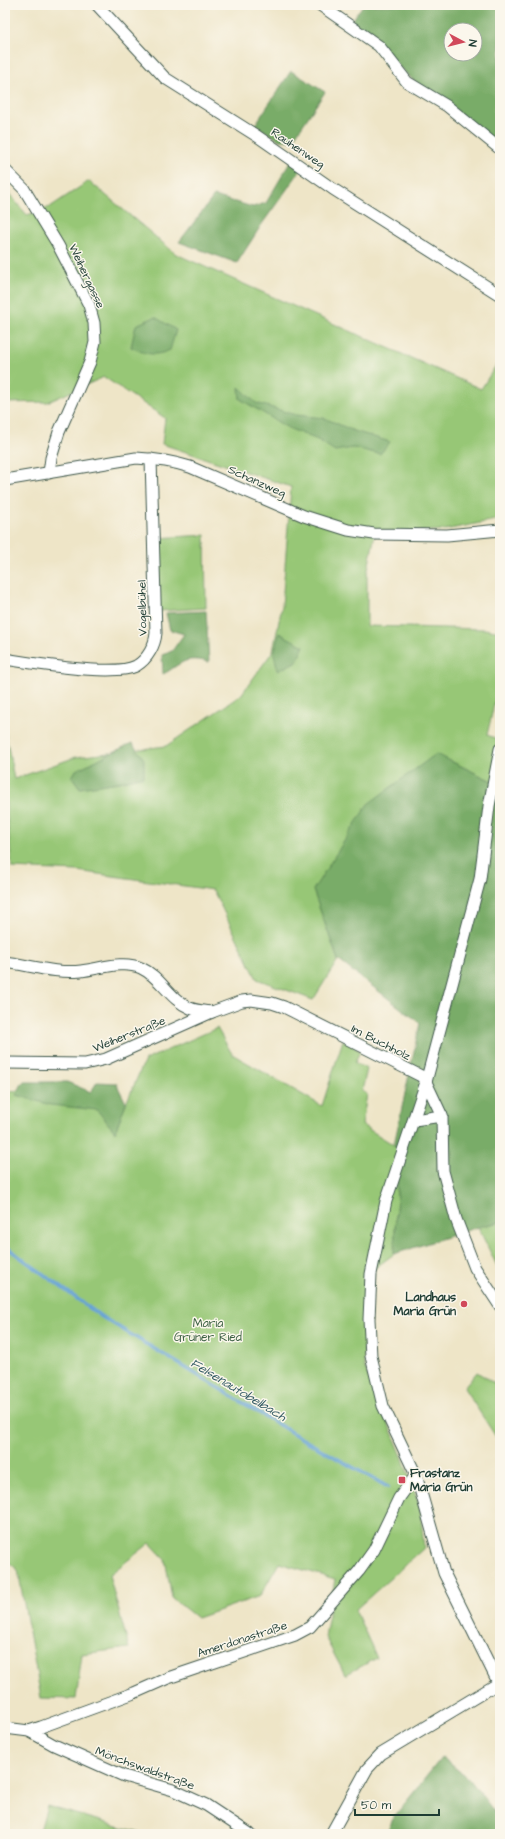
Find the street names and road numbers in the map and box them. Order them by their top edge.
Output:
street label: Rauhenweg [267,124,328,174]
street label: Weihergasse [63,241,109,312]
street label: Schanzweg [225,461,288,503]
street label: Vogelbühel [134,580,152,636]
street label: Weiherstraße [90,1012,169,1057]
street label: Im Buchholz [348,1020,413,1065]
street label: Amerdonastraße [195,1617,290,1662]
street label: Mönchswaldstraße [93,1743,197,1795]

